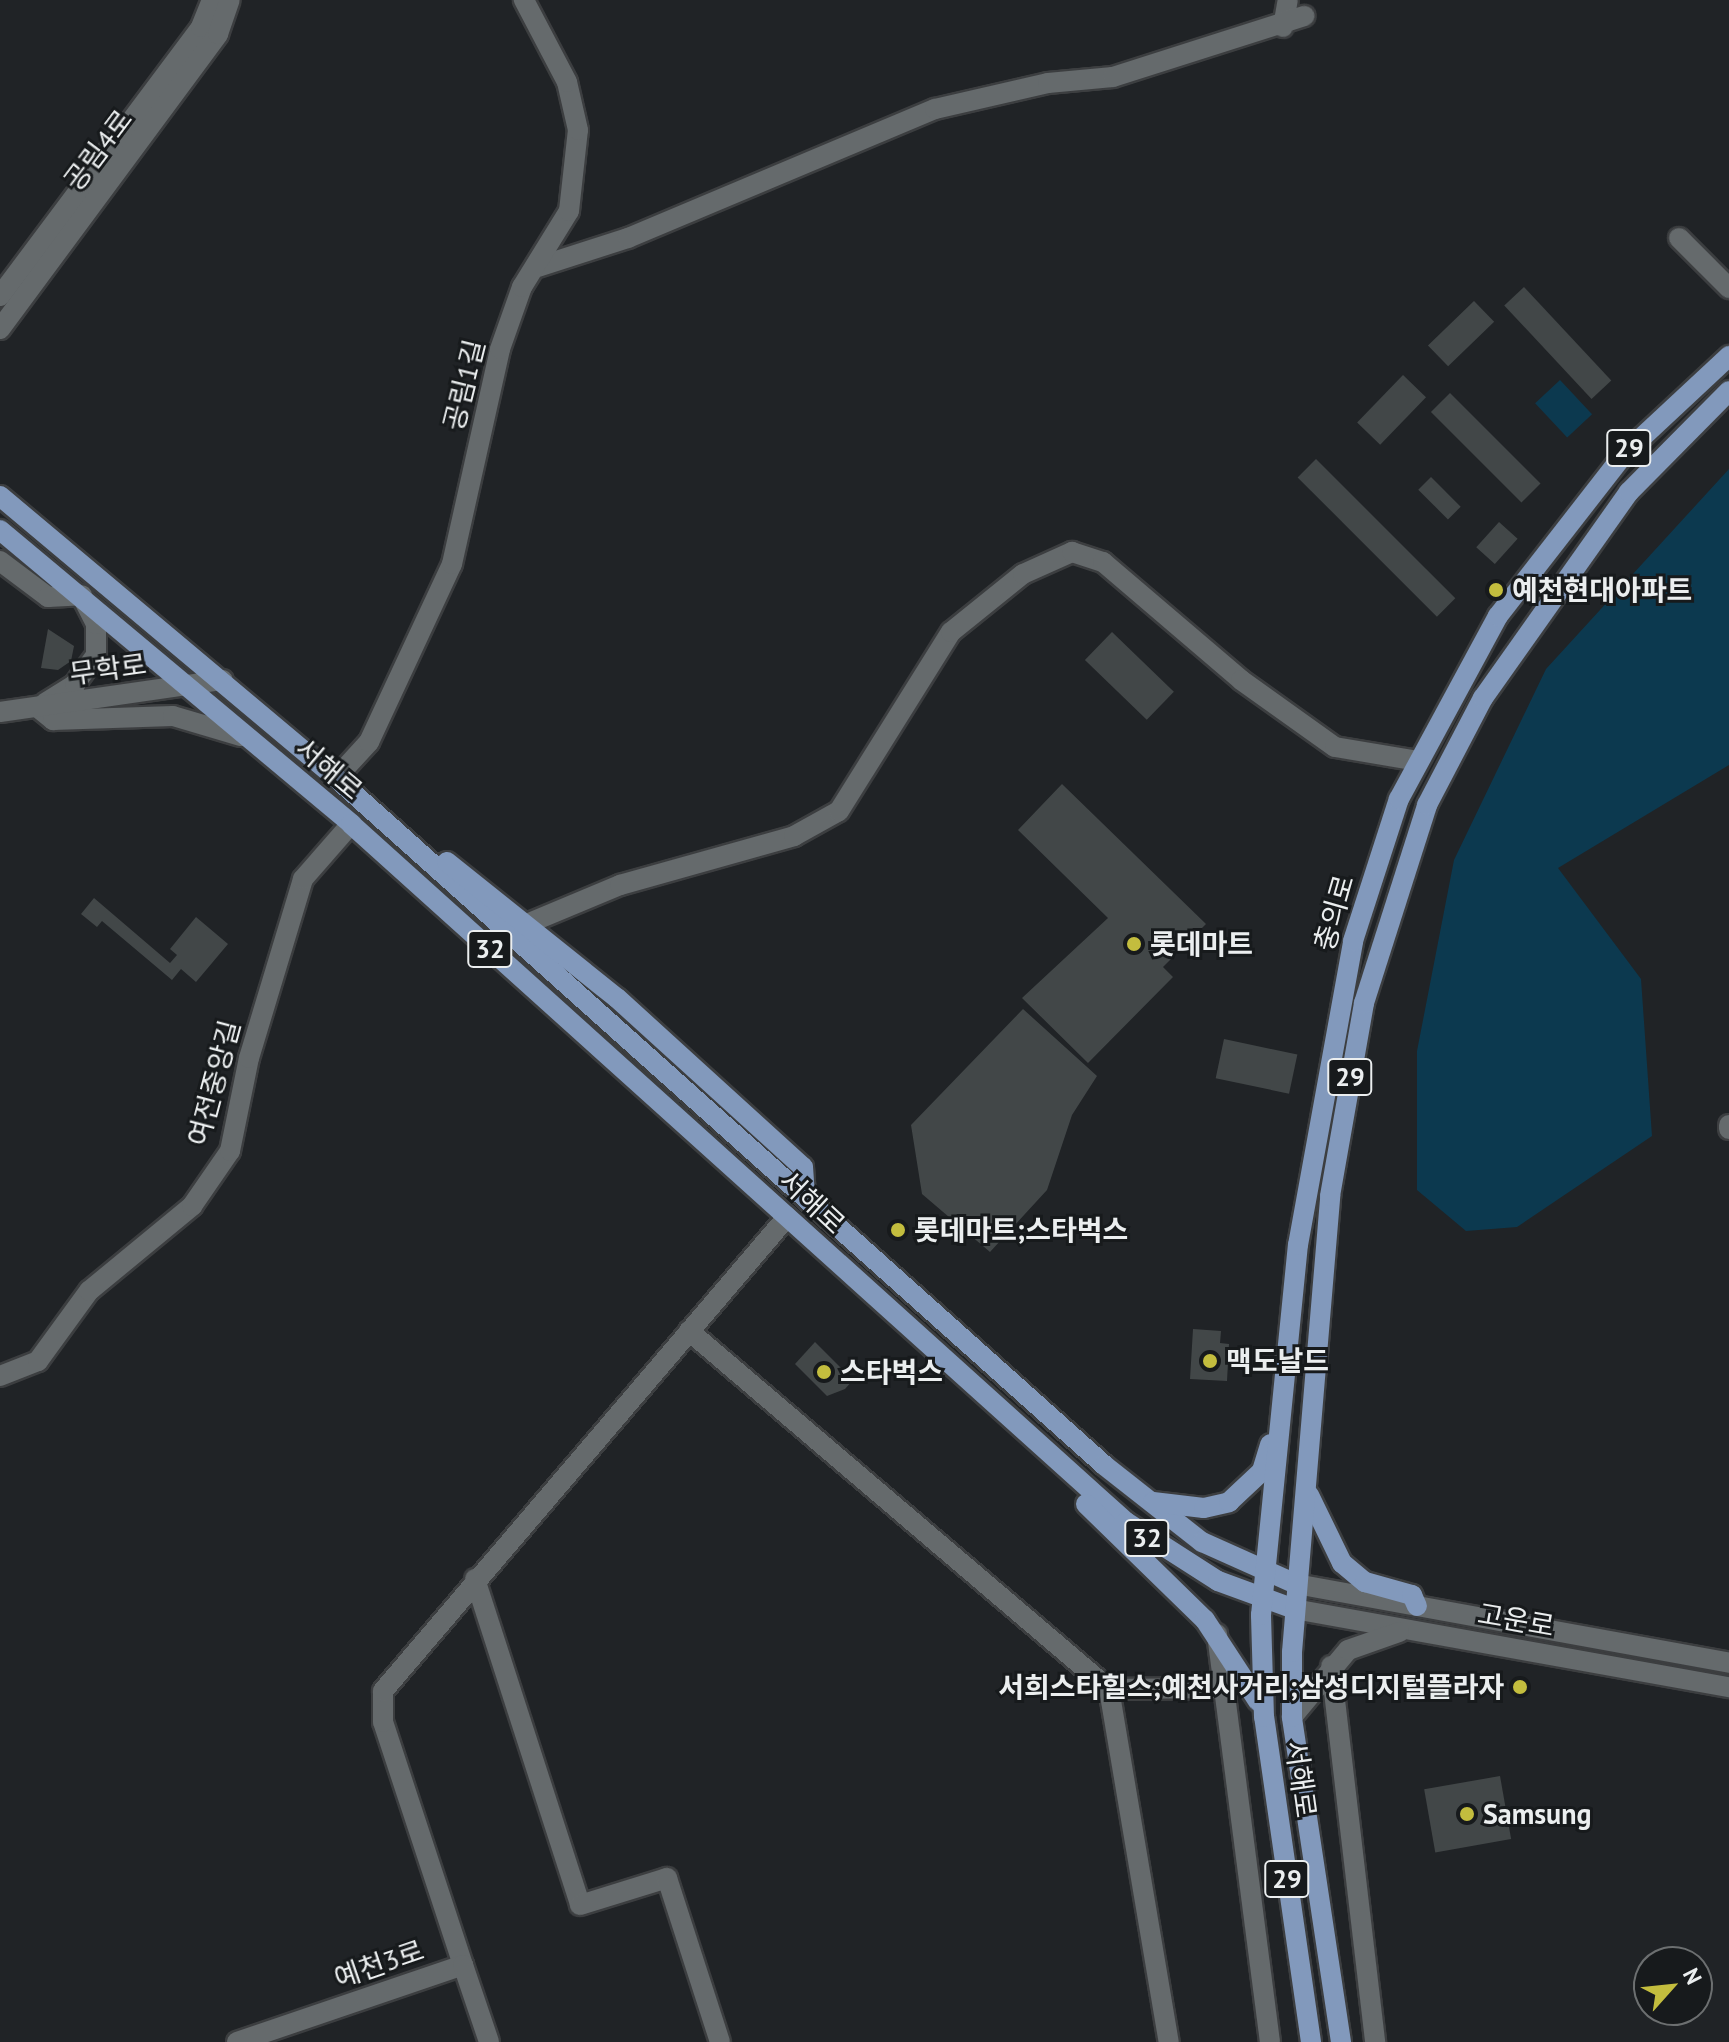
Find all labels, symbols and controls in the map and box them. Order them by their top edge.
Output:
street label: 공림4로 [57,103,139,197]
street label: 공림1길 [437,336,491,434]
road number: 29 [1605,426,1653,470]
place label: 예천현대아파트 [1512,573,1692,607]
marker: 예천현대아파트 [1487,581,1505,599]
street label: 무학로 [67,647,149,691]
street label: 서해로 [289,731,369,807]
street label: 충의로 [1307,871,1361,955]
road number: 32 [466,927,514,971]
place label: 롯데마트 [1150,927,1253,961]
marker: 롯데마트 [1125,935,1143,953]
street label: 여전중앙길 [181,1016,247,1150]
road number: 29 [1326,1055,1374,1099]
street label: 서해로 [772,1163,852,1241]
place label: 롯데마트;스타벅스 [914,1213,1128,1247]
marker: 롯데마트;스타벅스 [889,1221,907,1239]
place label: 맥도날드 [1226,1344,1329,1378]
marker: 맥도날드 [1201,1352,1219,1370]
place label: 스타벅스 [840,1355,943,1389]
marker: 스타벅스 [815,1363,833,1381]
road number: 32 [1123,1516,1171,1560]
street label: 고운로 [1475,1597,1557,1643]
place label: 서희스타힐스;예천사거리;삼성디지털플라자 [998,1670,1504,1704]
marker: 서희스타힐스;예천사거리;삼성디지털플라자 [1511,1678,1529,1696]
street label: 서해로 [1279,1738,1323,1820]
place label: Samsung [1483,1797,1591,1831]
marker: Samsung [1458,1805,1476,1823]
road number: 29 [1263,1857,1311,1901]
street label: 예천3로 [330,1933,428,1995]
north arrow [1633,1946,1713,2026]
text: N [1677,1963,1708,1989]

